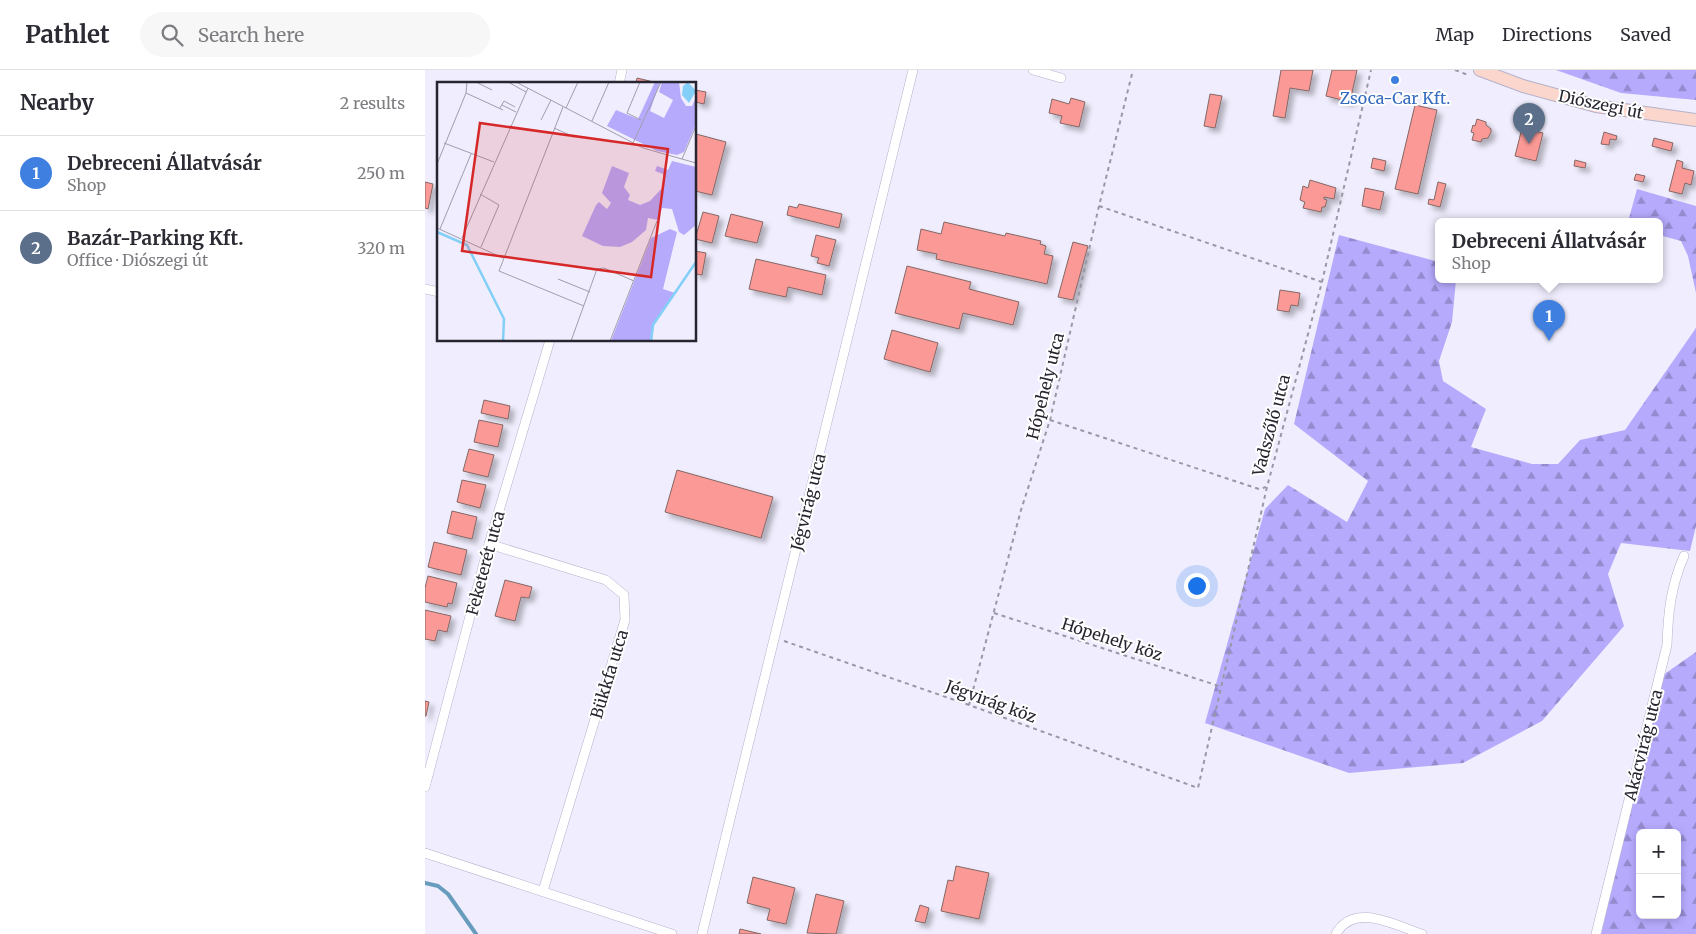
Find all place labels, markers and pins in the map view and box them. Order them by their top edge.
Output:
marker: Zsoca-Car Kft. [1389,74,1401,86]
place label: Zsoca-Car Kft. [1340,88,1450,108]
pin: 2 [1513,103,1545,144]
pin: 1 [1533,300,1565,341]

